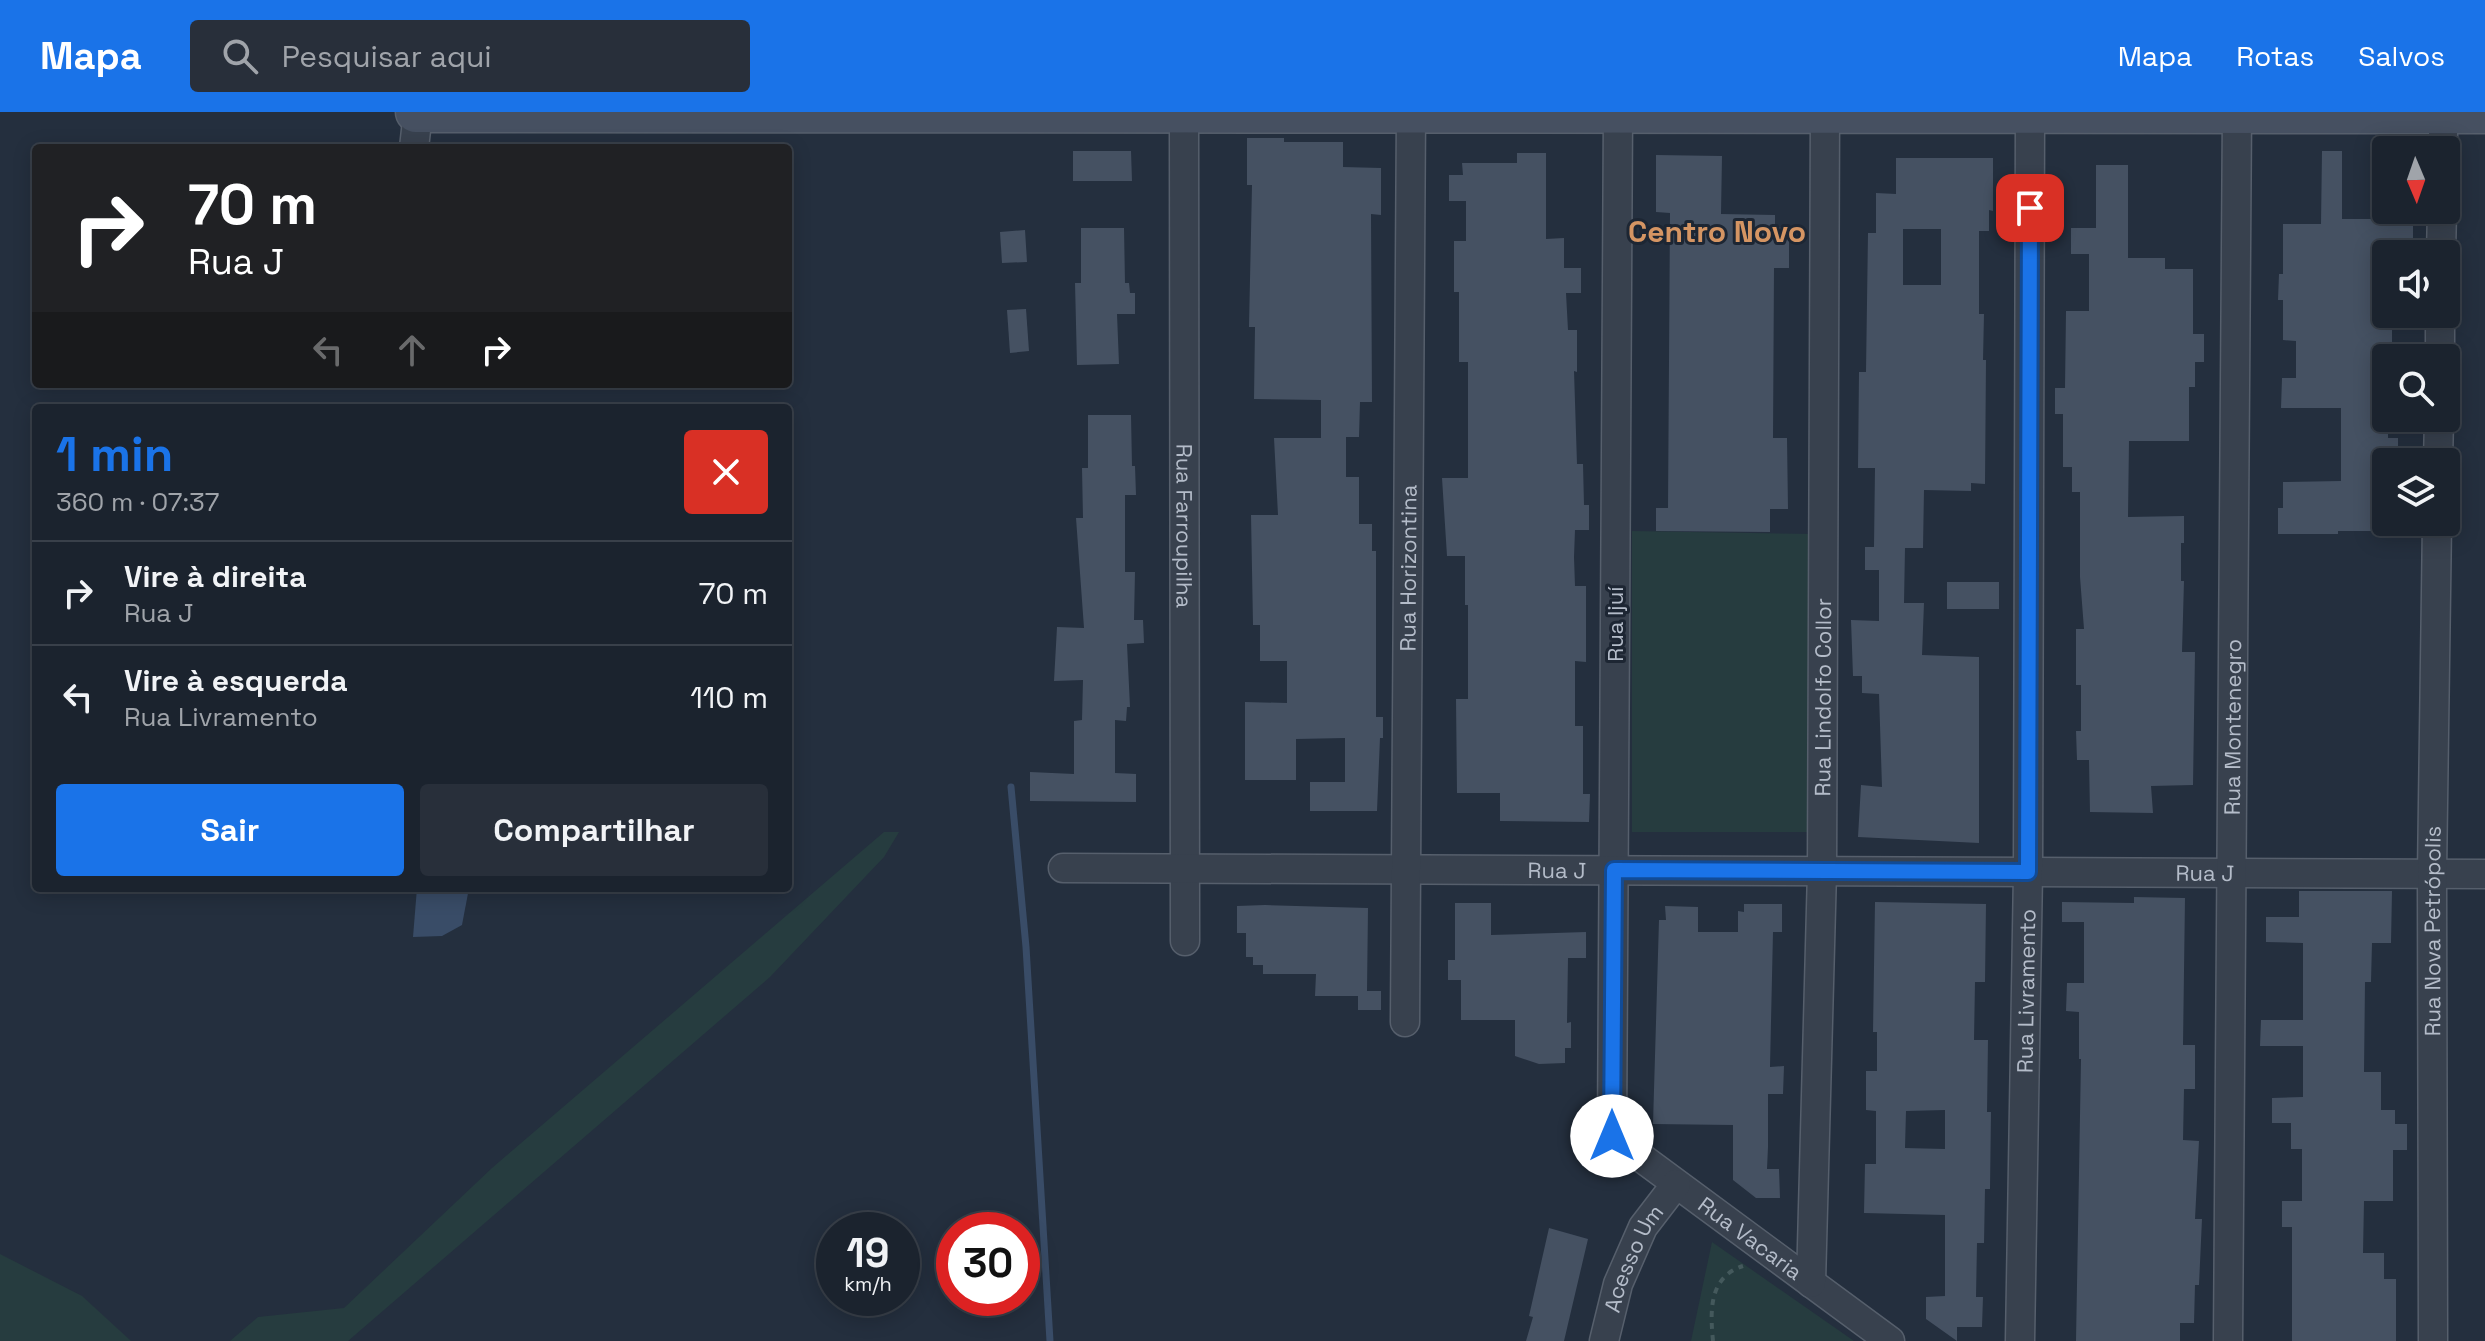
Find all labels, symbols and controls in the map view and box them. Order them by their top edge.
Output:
search box [190,20,750,92]
text: Mapa [40,32,142,80]
icon: search [218,34,262,78]
text: Pesquisar aqui [282,37,492,76]
text: Mapa [2118,38,2192,74]
text: Rotas [2236,38,2314,74]
text: Salvos [2358,38,2445,74]
north arrow [2372,136,2460,224]
map controls [2372,136,2460,536]
text: 70 m [188,169,317,240]
pin [1996,174,2064,242]
icon: right [56,176,160,280]
icon: arrive [2008,186,2052,230]
district label: Centro Novo [1628,212,1806,251]
text: Rua J [188,239,284,285]
button: sound [2372,240,2460,328]
icon: left [306,328,350,372]
icon: ahead [390,328,434,372]
icon: right [474,328,518,372]
button: search [2372,344,2460,432]
text: 1 min [56,424,173,485]
button: close [684,430,768,514]
street label: Rua Farroupilha [1170,444,1199,609]
button: layers [2372,448,2460,536]
street label: Rua Horizontina [1393,484,1423,652]
text: 360 m · 07:37 [56,485,219,519]
text: Vire à direita [124,557,307,596]
icon: right [56,571,100,615]
text: 70 m [699,574,768,613]
street label: Rua Ijuí [1601,586,1629,662]
text: Rua J [124,596,193,630]
street label: Rua Lindolfo Collor [1808,598,1837,797]
street label: Rua Montenegro [2218,639,2247,815]
text: Vire à esquerda [124,661,348,700]
icon: left [56,675,100,719]
text: 110 m [690,678,768,717]
text: Rua Livramento [124,700,318,734]
button: Sair [56,784,404,876]
button: Compartilhar [420,784,768,876]
street label: Rua Nova Petrópolis [2418,826,2447,1036]
street label: Rua J [1528,856,1586,884]
street label: Rua J [2176,859,2234,887]
street label: Rua Livramento [2011,909,2041,1073]
position arrow [1570,1094,1654,1178]
street label: Rua Vacaria [1693,1190,1808,1286]
street label: Acesso Um [1598,1199,1669,1315]
speed limit sign: 30 [936,1212,1040,1316]
text: 19 [847,1228,889,1279]
text: km/h [844,1271,892,1297]

